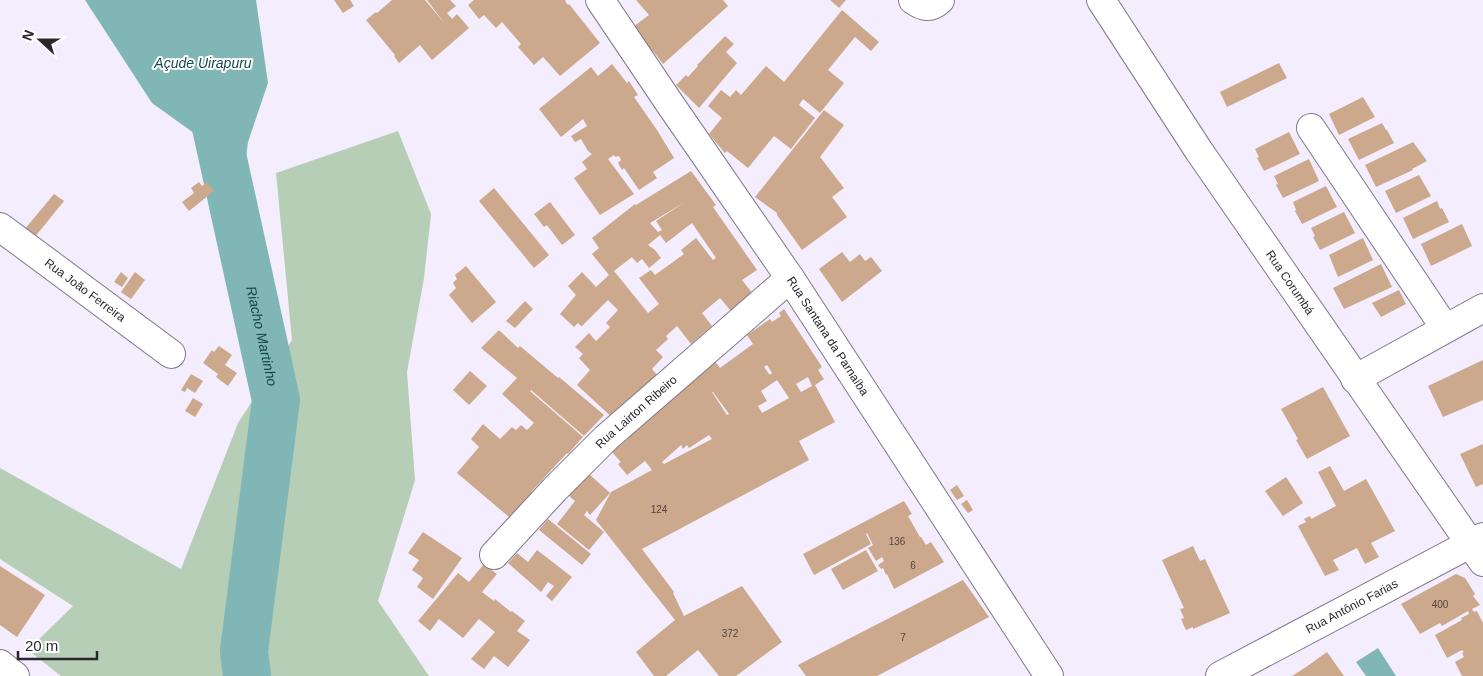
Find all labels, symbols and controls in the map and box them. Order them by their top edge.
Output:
north arrow [15,15,65,65]
text: N [19,28,37,43]
water label: Açude Uirapuru [153,55,252,71]
street label: Rua Corumbá [1263,248,1317,318]
street label: Rua João Ferreira [42,256,128,325]
street label: Rua Santana da Parnaíba [784,274,872,398]
water label: Riacho Martinho [243,284,281,388]
street label: Rua Lairton Ribeiro [593,372,680,451]
house number: 124 [651,504,668,515]
house number: 136 [889,536,906,547]
house number: 6 [910,560,916,571]
street label: Rua Antônio Farias [1303,576,1400,636]
house number: 400 [1432,599,1449,610]
scale bar [18,628,96,660]
house number: 372 [722,628,739,639]
house number: 7 [900,632,906,643]
text: 20 m [25,637,58,654]

